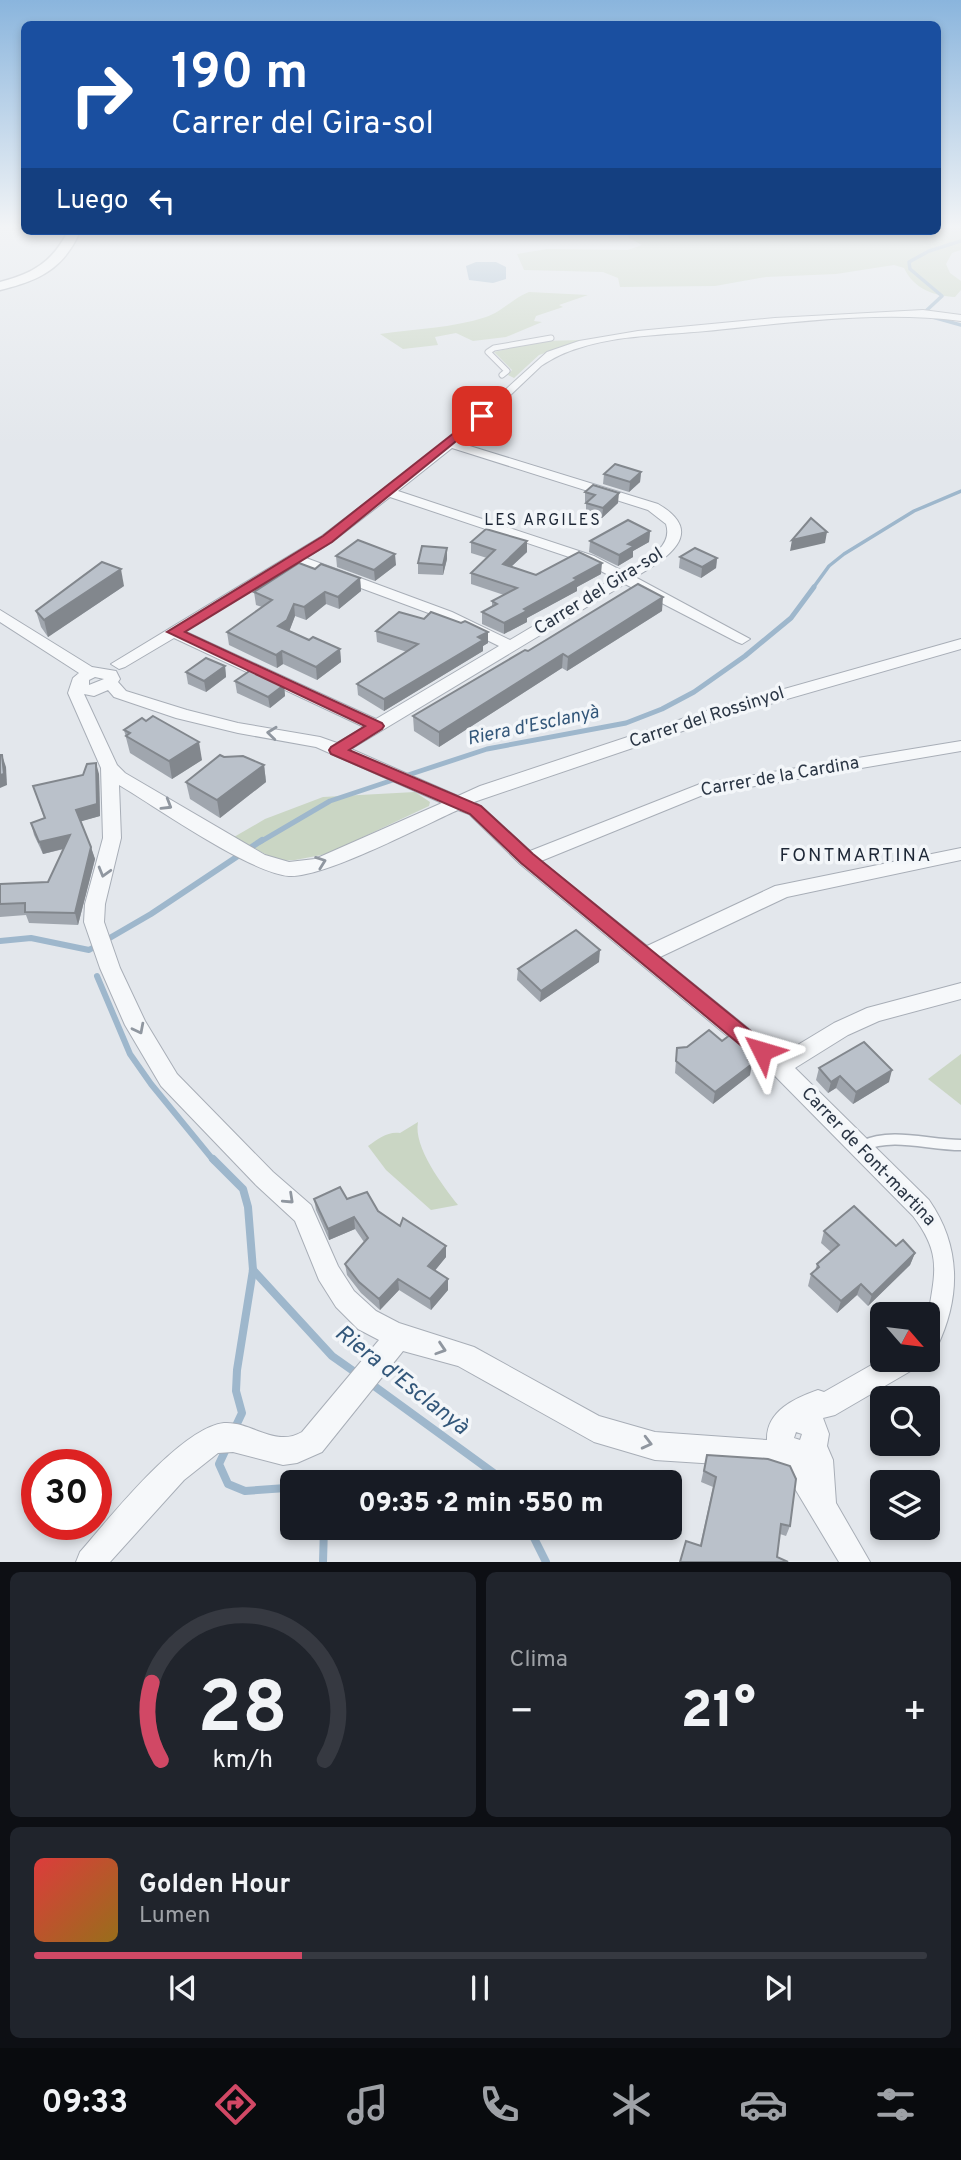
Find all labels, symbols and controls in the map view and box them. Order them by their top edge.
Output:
text: 190 m [171,44,308,106]
icon: right [56,49,147,140]
text: Carrer del Gira-sol [171,105,434,145]
icon: left [143,182,181,220]
text: Luego [56,185,129,218]
pin [452,386,512,446]
icon: arrive [463,397,501,435]
district label: LES ARGILES [484,511,602,531]
street label: Carrer del Gira-sol [530,543,668,641]
street label: Carrer del Rossinyol [627,682,787,754]
water label: Riera d'Esclanyà [465,700,601,752]
one-way arrow [266,725,277,740]
street label: Carrer de la Cardina [699,752,861,802]
one-way arrow [159,797,172,810]
district label: FONTMARTINA [780,844,932,868]
one-way arrow [315,856,327,870]
one-way arrow [98,866,113,878]
position arrow [725,1014,799,1088]
one-way arrow [130,1022,144,1035]
street label: Carrer de Font-martina [796,1083,940,1231]
one-way arrow [280,1190,293,1203]
north arrow [870,1302,940,1372]
map controls [870,1302,940,1540]
water label: Riera d'Esclanyà [328,1320,474,1442]
one-way arrow [435,1340,447,1355]
button: search [870,1386,940,1456]
one-way arrow [641,1435,653,1449]
speed limit sign: 30 [21,1449,112,1540]
button: layers [870,1470,940,1540]
text: 09:35 · 2 min · 550 m [359,1488,603,1521]
text: Clima [510,1646,568,1675]
text: 28 [198,1667,288,1759]
text: 21° [681,1680,756,1746]
text: − [510,1689,534,1738]
text: + [902,1689,927,1738]
text: km/h [212,1745,273,1777]
text: Golden Hour [139,1869,290,1902]
text: Lumen [139,1902,210,1931]
icon: previous [164,1969,202,2007]
icon: pause [461,1969,499,2007]
icon: next [759,1969,797,2007]
icon: directions [211,2080,260,2129]
icon: music [343,2080,392,2129]
icon: phone [475,2080,524,2129]
icon: climate [607,2080,656,2129]
icon: car [739,2080,788,2129]
icon: filters [871,2080,920,2129]
text: 09:33 [41,2084,128,2124]

